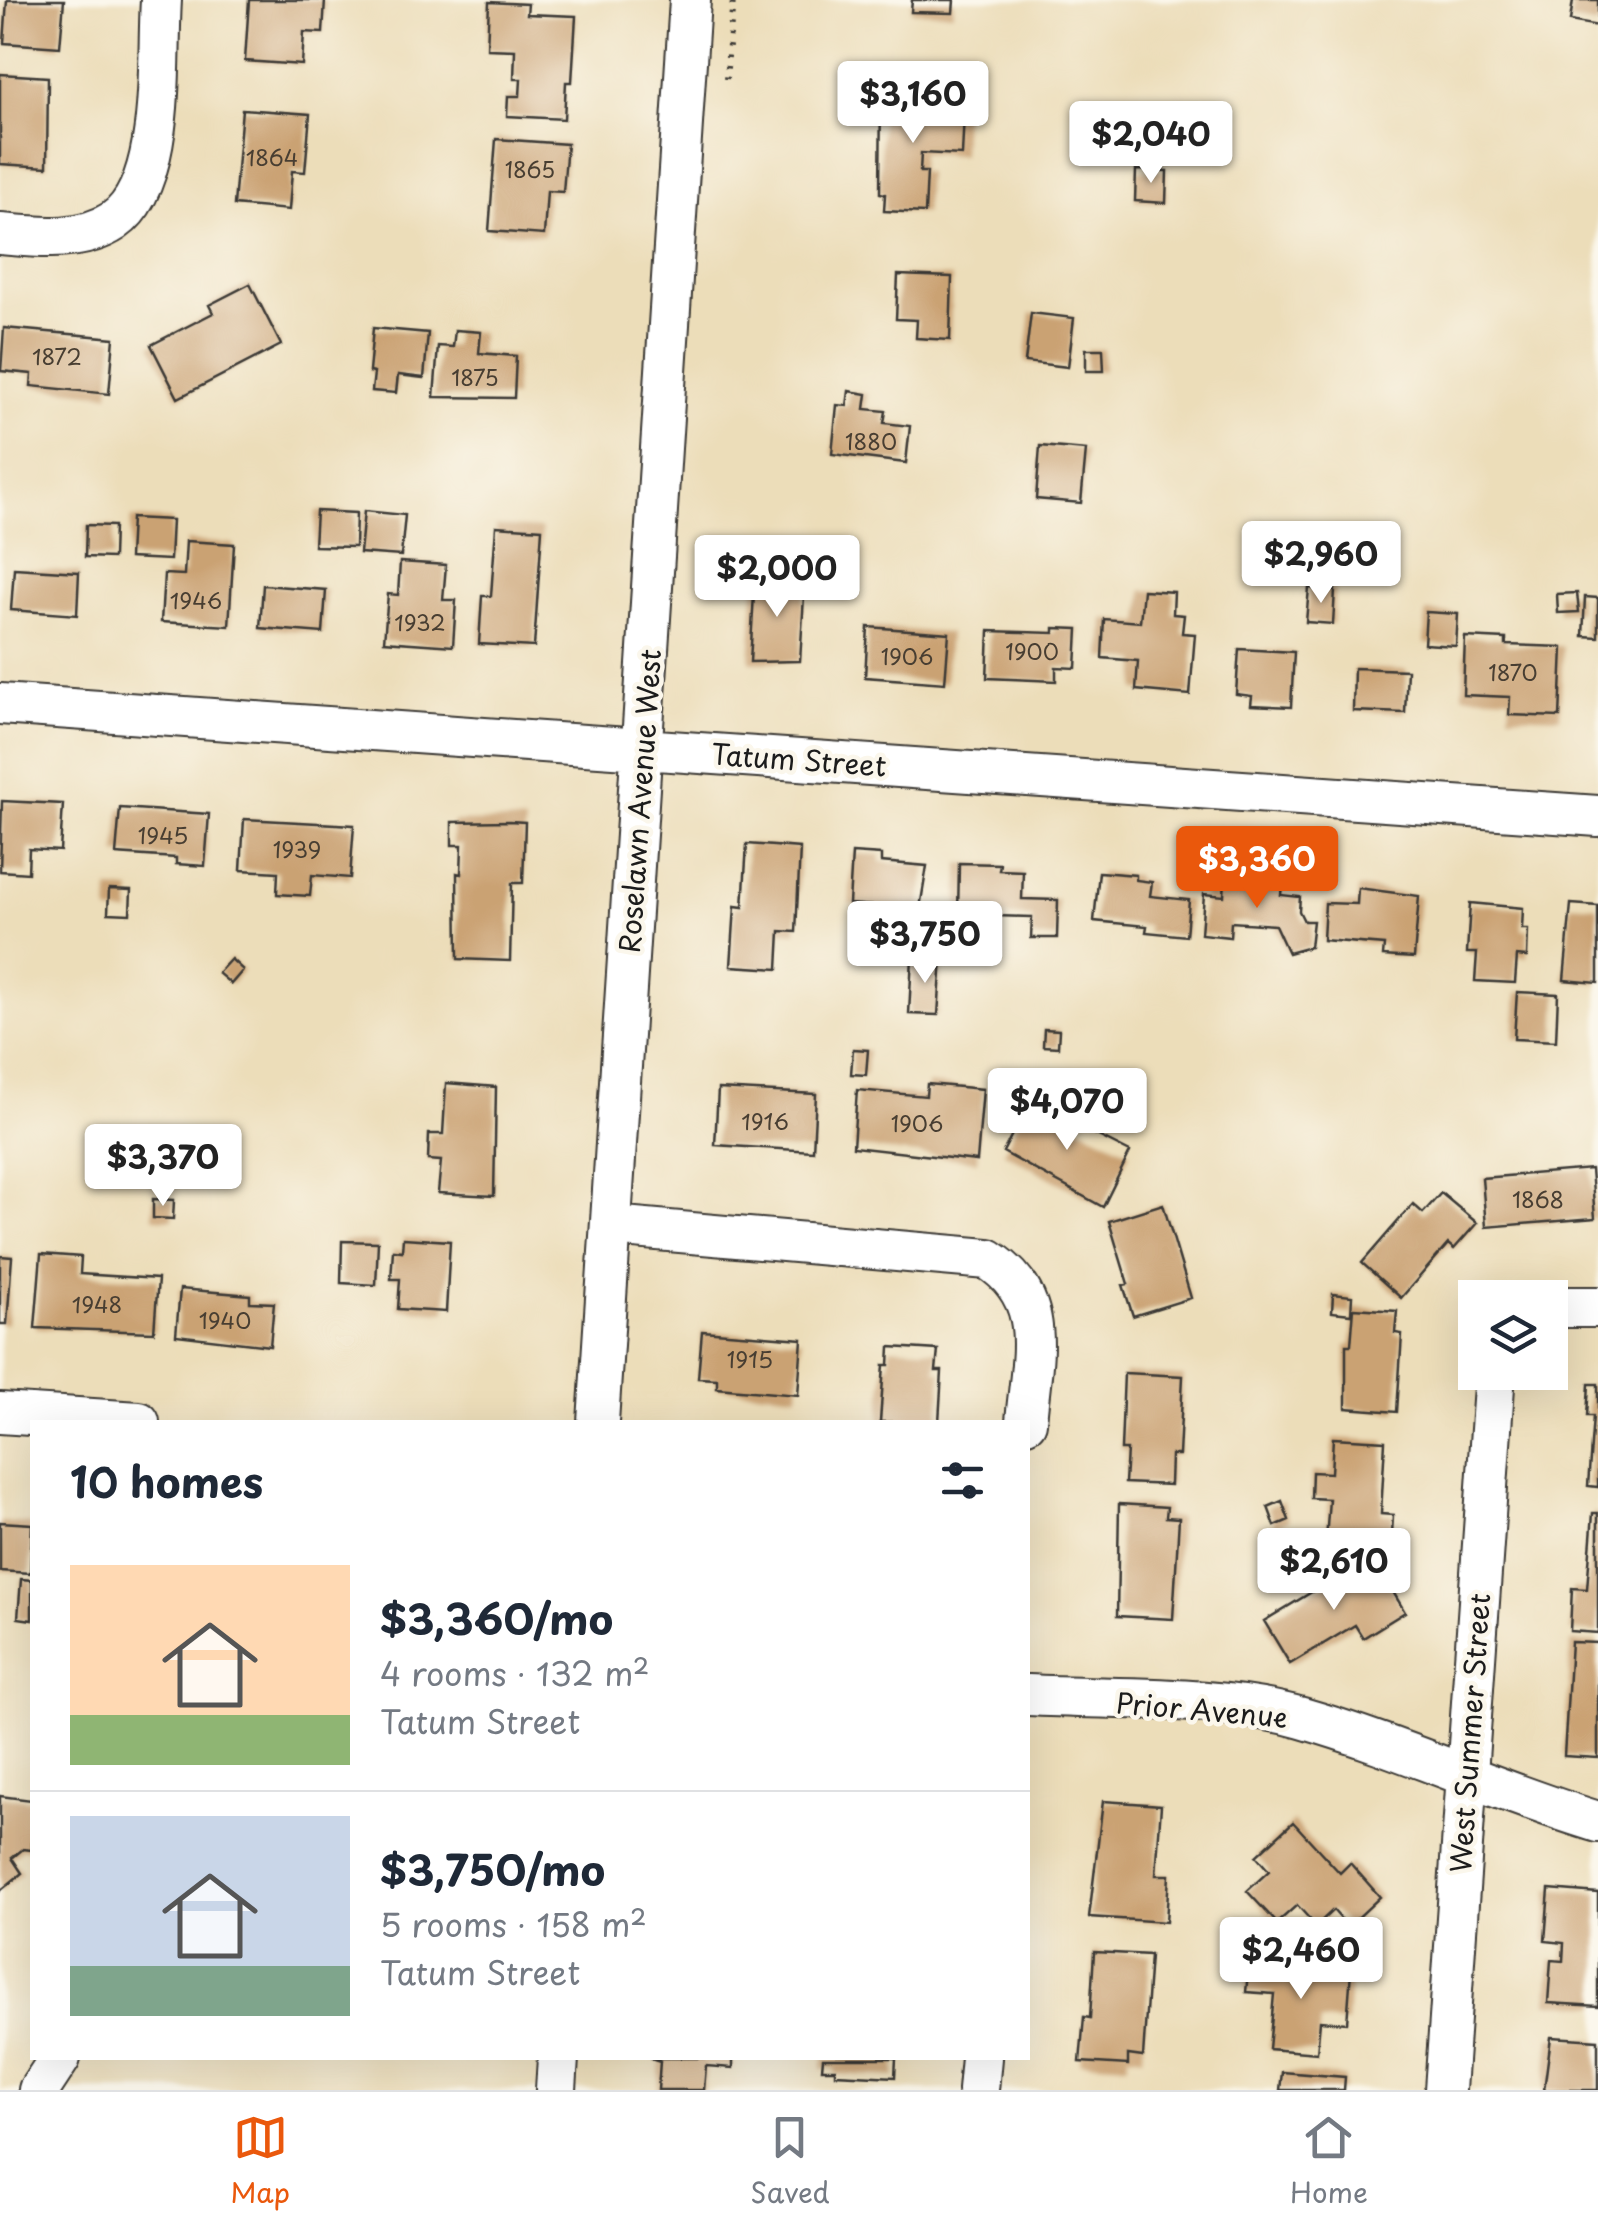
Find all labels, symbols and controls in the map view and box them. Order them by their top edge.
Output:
pin: $3,160 [832,61,994,146]
text: $3,160 [859,69,967,117]
pin: $2,040 [1070,101,1232,186]
text: $2,040 [1091,109,1211,157]
house number: 1864 [246,140,298,173]
house number: 1865 [505,152,555,185]
house number: 1872 [32,339,82,372]
house number: 1875 [451,360,499,393]
house number: 1880 [845,424,897,457]
pin: $2,960 [1240,521,1402,606]
text: $2,960 [1264,529,1378,577]
pin: $2,000 [696,535,858,620]
text: $2,000 [717,543,837,591]
house number: 1946 [170,583,222,616]
house number: 1932 [394,605,446,638]
house number: 1900 [1005,634,1059,667]
house number: 1906 [881,639,933,672]
street label: Roselawn Avenue West [607,647,671,955]
house number: 1870 [1488,655,1538,688]
street label: Tatum Street [710,731,888,787]
house number: 1945 [138,818,188,851]
pin: $3,360 [1176,826,1338,911]
house number: 1939 [273,832,321,865]
text: $3,360 [1198,834,1316,882]
pin: $3,750 [844,901,1006,986]
text: $3,750 [869,909,981,957]
pin: $4,070 [986,1068,1148,1153]
text: $4,070 [1010,1076,1124,1124]
house number: 1916 [741,1104,789,1137]
house number: 1906 [891,1106,943,1139]
pin: $3,370 [82,1124,244,1209]
text: $3,370 [107,1132,219,1180]
house number: 1868 [1512,1182,1564,1215]
map controls [1458,1280,1568,1390]
button: layers [1458,1280,1568,1390]
house number: 1948 [72,1287,122,1320]
house number: 1940 [199,1303,251,1336]
house number: 1915 [727,1342,773,1375]
text: 10 homes [70,1449,263,1512]
icon: filters [935,1453,990,1508]
pin: $2,610 [1253,1528,1415,1613]
text: $2,610 [1279,1536,1389,1584]
text: $3,360/mo [380,1586,613,1649]
street label: West Summer Street [1438,1592,1500,1874]
icon: home [150,1605,270,1725]
text: 4 rooms · 132 m² [380,1649,650,1697]
street label: Prior Avenue [1114,1680,1290,1738]
text: Tatum Street [380,1697,580,1745]
text: $3,750/mo [380,1837,605,1900]
icon: home [150,1856,270,1976]
text: 5 rooms · 158 m² [380,1900,647,1948]
pin: $2,460 [1220,1917,1382,2002]
text: $2,460 [1242,1925,1360,1973]
text: Tatum Street [380,1948,580,1996]
tab: Map [230,2110,290,2213]
tab: Saved [750,2110,830,2213]
tab: Home [1290,2110,1368,2213]

